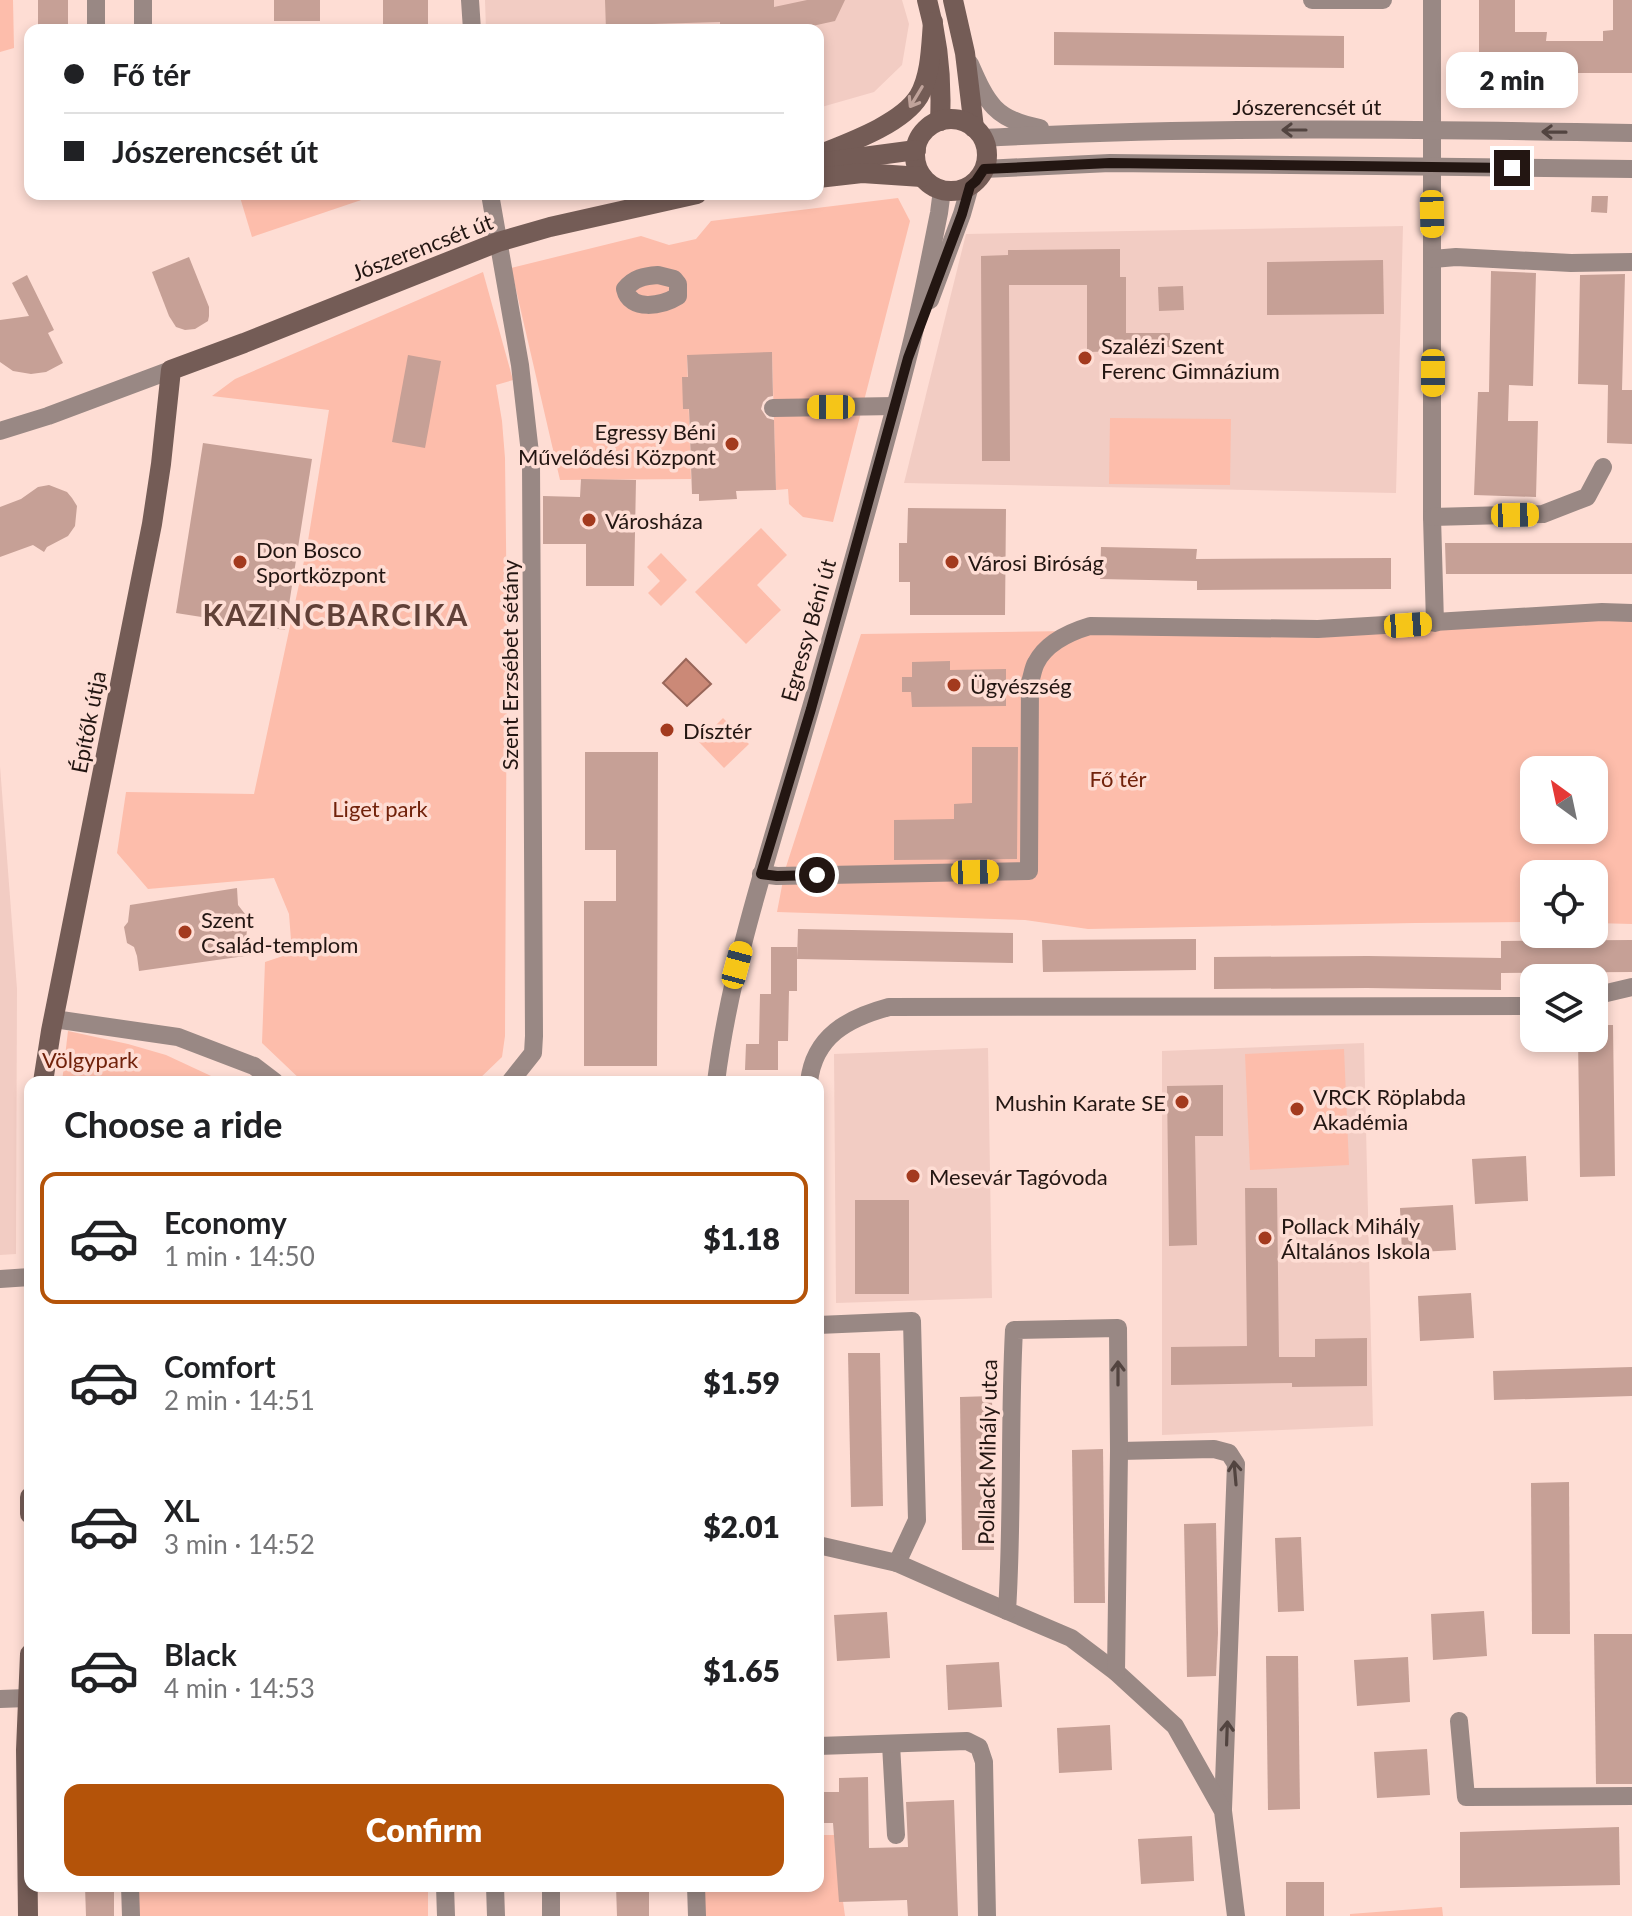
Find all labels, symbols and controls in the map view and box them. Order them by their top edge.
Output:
callout: 2 min [1446,52,1578,108]
text: Fő tér [112,56,190,92]
text: 2 min [1480,64,1544,96]
one-way arrow [908,85,924,108]
street label: Jószerencsét út [1233,93,1382,120]
one-way arrow [1281,122,1308,138]
one-way arrow [1541,124,1568,139]
text: Jószerencsét út [112,133,318,169]
route end [1494,150,1530,186]
car [1420,190,1444,238]
street label: Jószerencsét út [348,208,496,286]
place label: Szalézi Szent Ferenc Gimnázium [1101,332,1280,384]
marker: Szalézi Szent Ferenc Gimnázium [1076,349,1094,367]
car [1421,349,1445,397]
car [807,395,855,419]
place label: Egressy Béni Művelődési Központ [518,418,716,470]
marker: Egressy Béni Művelődési Központ [723,435,741,453]
car [1491,503,1539,527]
place label: Városháza [605,507,703,534]
marker: Városháza [580,511,598,529]
place label: Don Bosco Sportközpont [256,536,386,588]
place label: Városi Biróság [968,549,1104,576]
marker: Don Bosco Sportközpont [231,553,249,571]
marker: Városi Biróság [943,553,961,571]
street label: Egressy Béni út [775,555,841,705]
street label: Szent Erzsébet sétány [496,559,523,770]
district label: KAZINCBARCIKA [203,596,469,632]
car [1383,611,1433,639]
street label: Építők útja [65,669,111,775]
place label: Ügyészség [970,672,1072,699]
marker: Ügyészség [945,676,963,694]
place label: Dísztér [683,717,752,744]
marker: Dísztér [658,721,676,739]
north arrow [1520,756,1608,844]
map controls [1520,756,1608,1052]
park label: Fő tér [1089,765,1147,792]
park label: Liget park [332,795,428,822]
route start [799,857,835,893]
car [951,860,999,884]
button: locate [1520,860,1608,948]
place label: Szent Család-templom [201,906,358,958]
marker: Szent Család-templom [176,923,194,941]
car [719,939,755,991]
button: layers [1520,964,1608,1052]
park label: Völgypark [42,1046,139,1073]
place label: VRCK Röplabda Akadémia [1313,1083,1466,1135]
place label: Mushin Karate SE [995,1089,1166,1116]
marker: Mushin Karate SE [1173,1093,1191,1111]
marker: VRCK Röplabda Akadémia [1288,1100,1306,1118]
text: Choose a ride [64,1102,283,1146]
place label: Mesevár Tagóvoda [929,1163,1108,1190]
marker: Mesevár Tagóvoda [904,1167,922,1185]
icon: car [68,1202,140,1274]
text: Economy [164,1204,287,1240]
place label: Pollack Mihály Általános Iskola [1281,1212,1430,1264]
text: $1.18 [703,1220,780,1256]
marker: Pollack Mihály Általános Iskola [1256,1229,1274,1247]
text: 1 min · 14:50 [164,1240,315,1272]
icon: car [68,1346,140,1418]
text: Comfort [164,1348,276,1384]
street label: Pollack Mihály utca [972,1359,1002,1545]
one-way arrow [1111,1360,1126,1387]
text: $1.59 [703,1364,780,1400]
text: 2 min · 14:51 [164,1384,315,1416]
one-way arrow [1227,1461,1242,1487]
icon: car [68,1490,140,1562]
text: XL [164,1492,200,1528]
text: $2.01 [703,1508,780,1544]
text: 3 min · 14:52 [164,1528,315,1560]
icon: car [68,1634,140,1706]
text: Black [164,1636,237,1672]
text: $1.65 [703,1652,780,1688]
text: 4 min · 14:53 [164,1672,315,1704]
one-way arrow [1219,1720,1234,1747]
button: Confirm [64,1784,784,1876]

